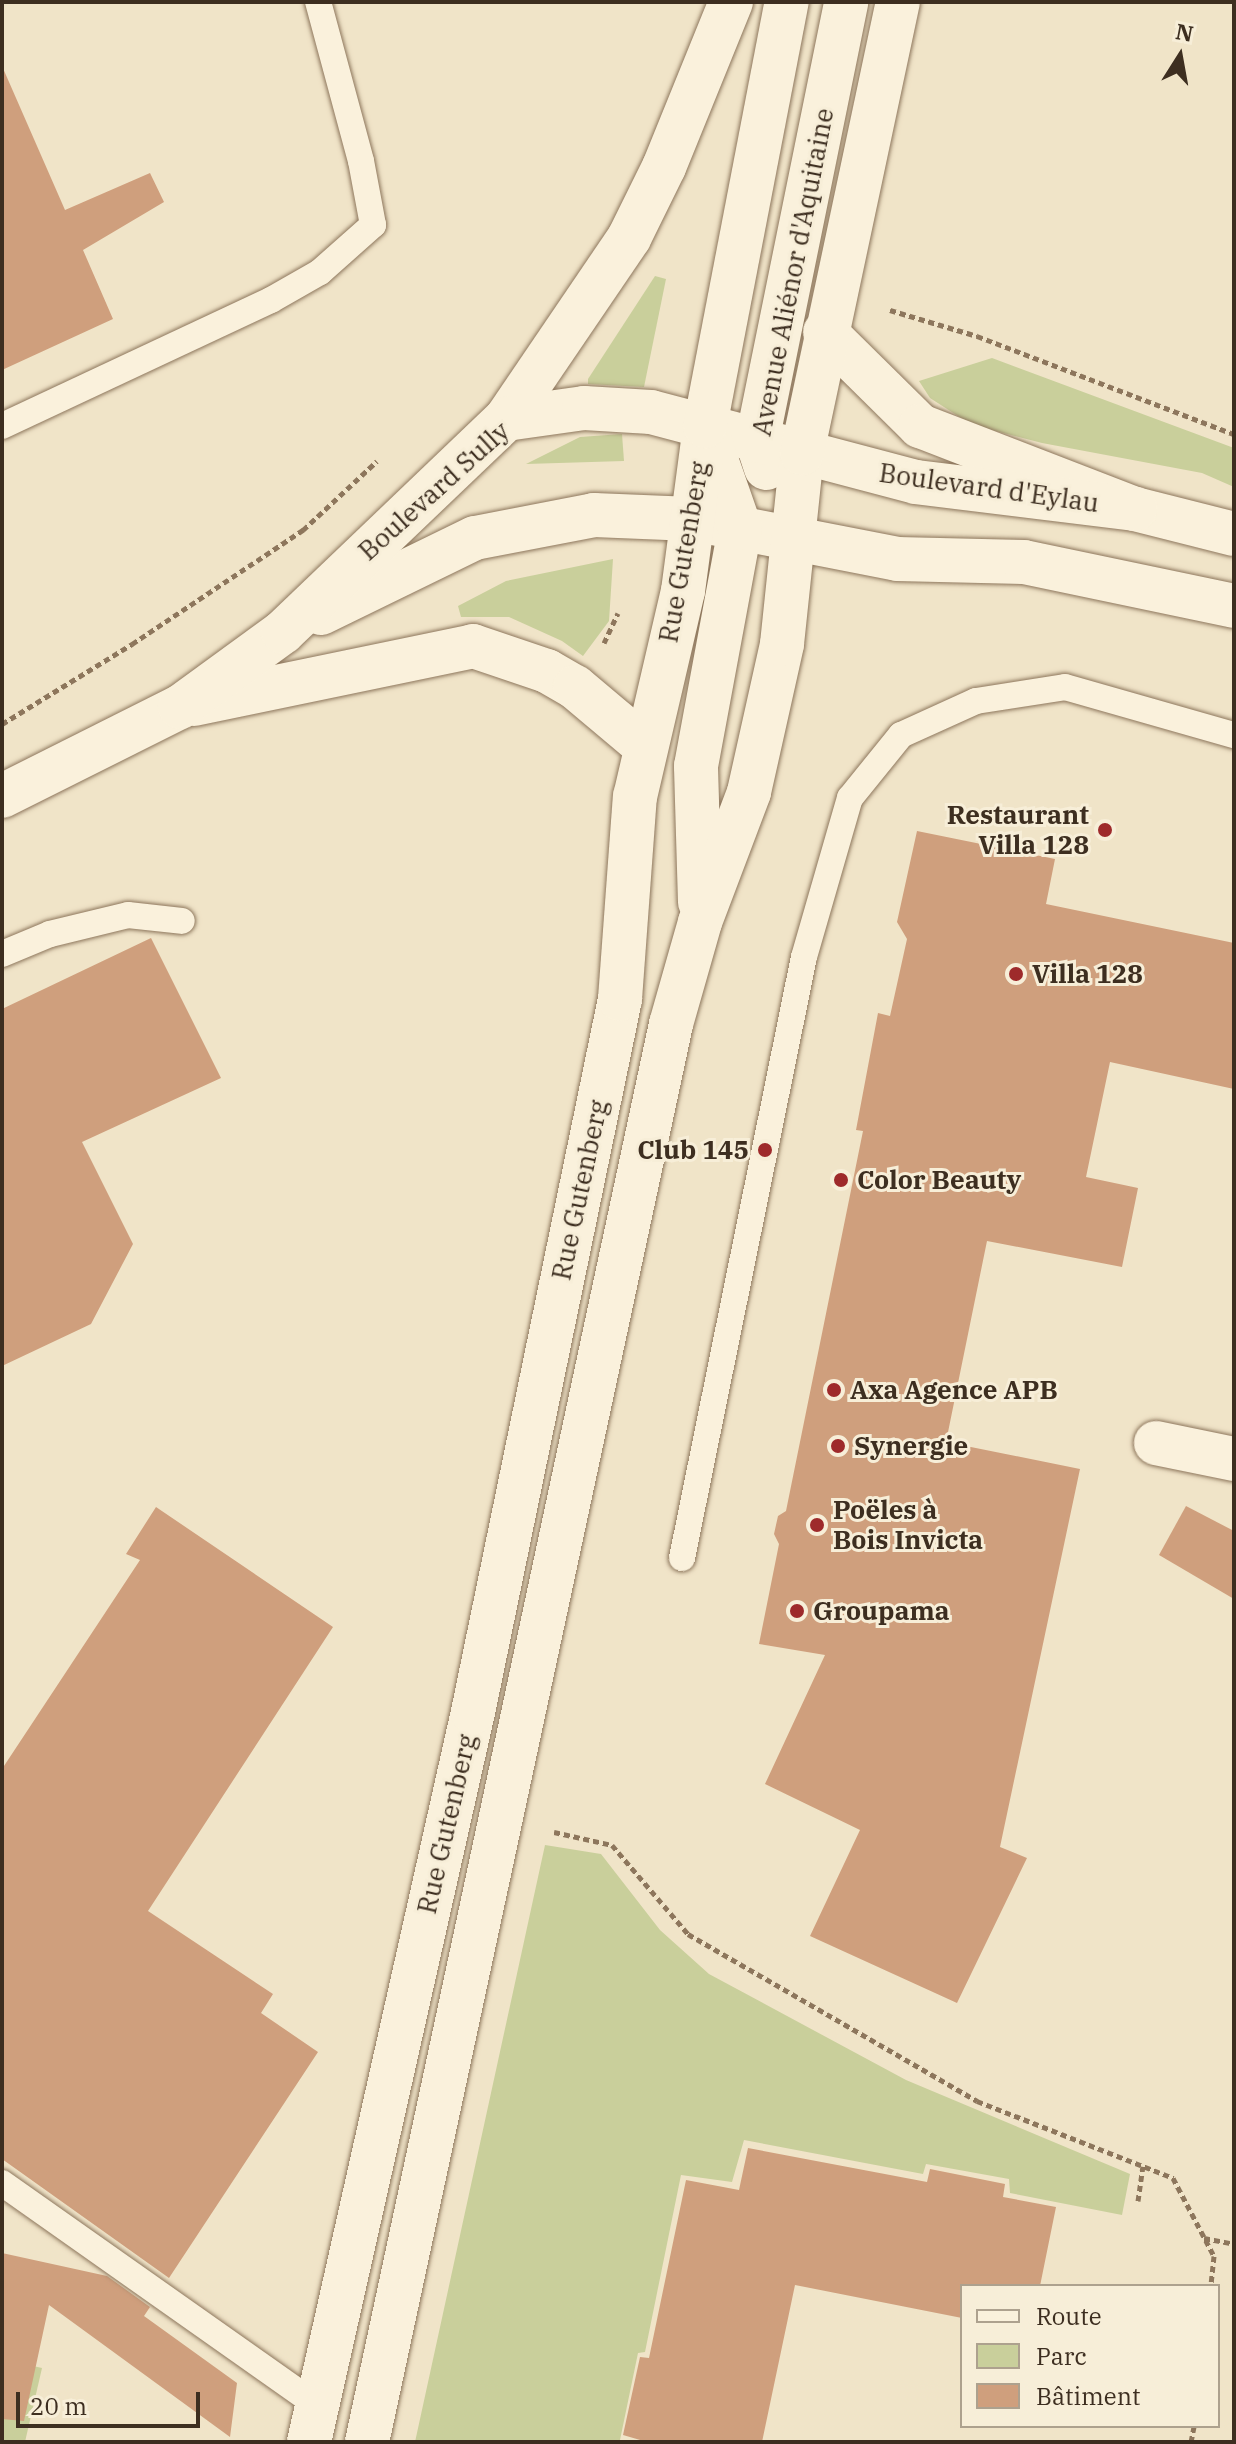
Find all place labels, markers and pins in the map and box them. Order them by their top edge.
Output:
place label: Restaurant Villa 128 [947,799,1089,860]
marker: Restaurant Villa 128 [1096,821,1114,839]
place label: Villa 128 [1032,958,1143,990]
marker: Villa 128 [1007,965,1025,983]
place label: Club 145 [637,1134,749,1166]
marker: Club 145 [756,1141,774,1159]
place label: Color Beauty [857,1164,1021,1196]
marker: Color Beauty [832,1171,850,1189]
place label: Axa Agence APB [850,1374,1058,1406]
marker: Axa Agence APB [825,1381,843,1399]
place label: Synergie [854,1430,968,1462]
marker: Synergie [829,1437,847,1455]
place label: Poëles à Bois Invicta [833,1494,983,1556]
marker: Poëles à Bois Invicta [808,1516,826,1534]
place label: Groupama [813,1595,950,1627]
marker: Groupama [788,1602,806,1620]

